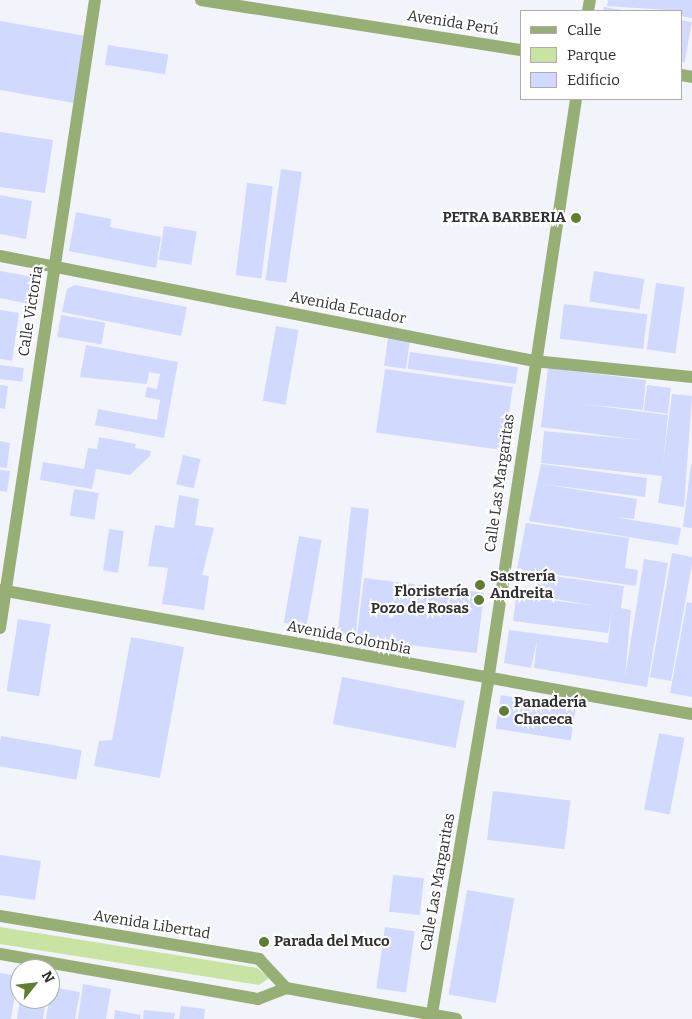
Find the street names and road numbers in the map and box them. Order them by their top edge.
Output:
street label: Avenida Perú [406,7,500,39]
street label: Calle Victoria [15,264,47,358]
street label: Avenida Ecuador [288,288,408,328]
street label: Calle Las Margaritas [481,413,519,553]
street label: Avenida Colombia [285,617,413,659]
street label: Calle Las Margaritas [417,812,459,952]
street label: Avenida Libertad [92,907,212,943]

